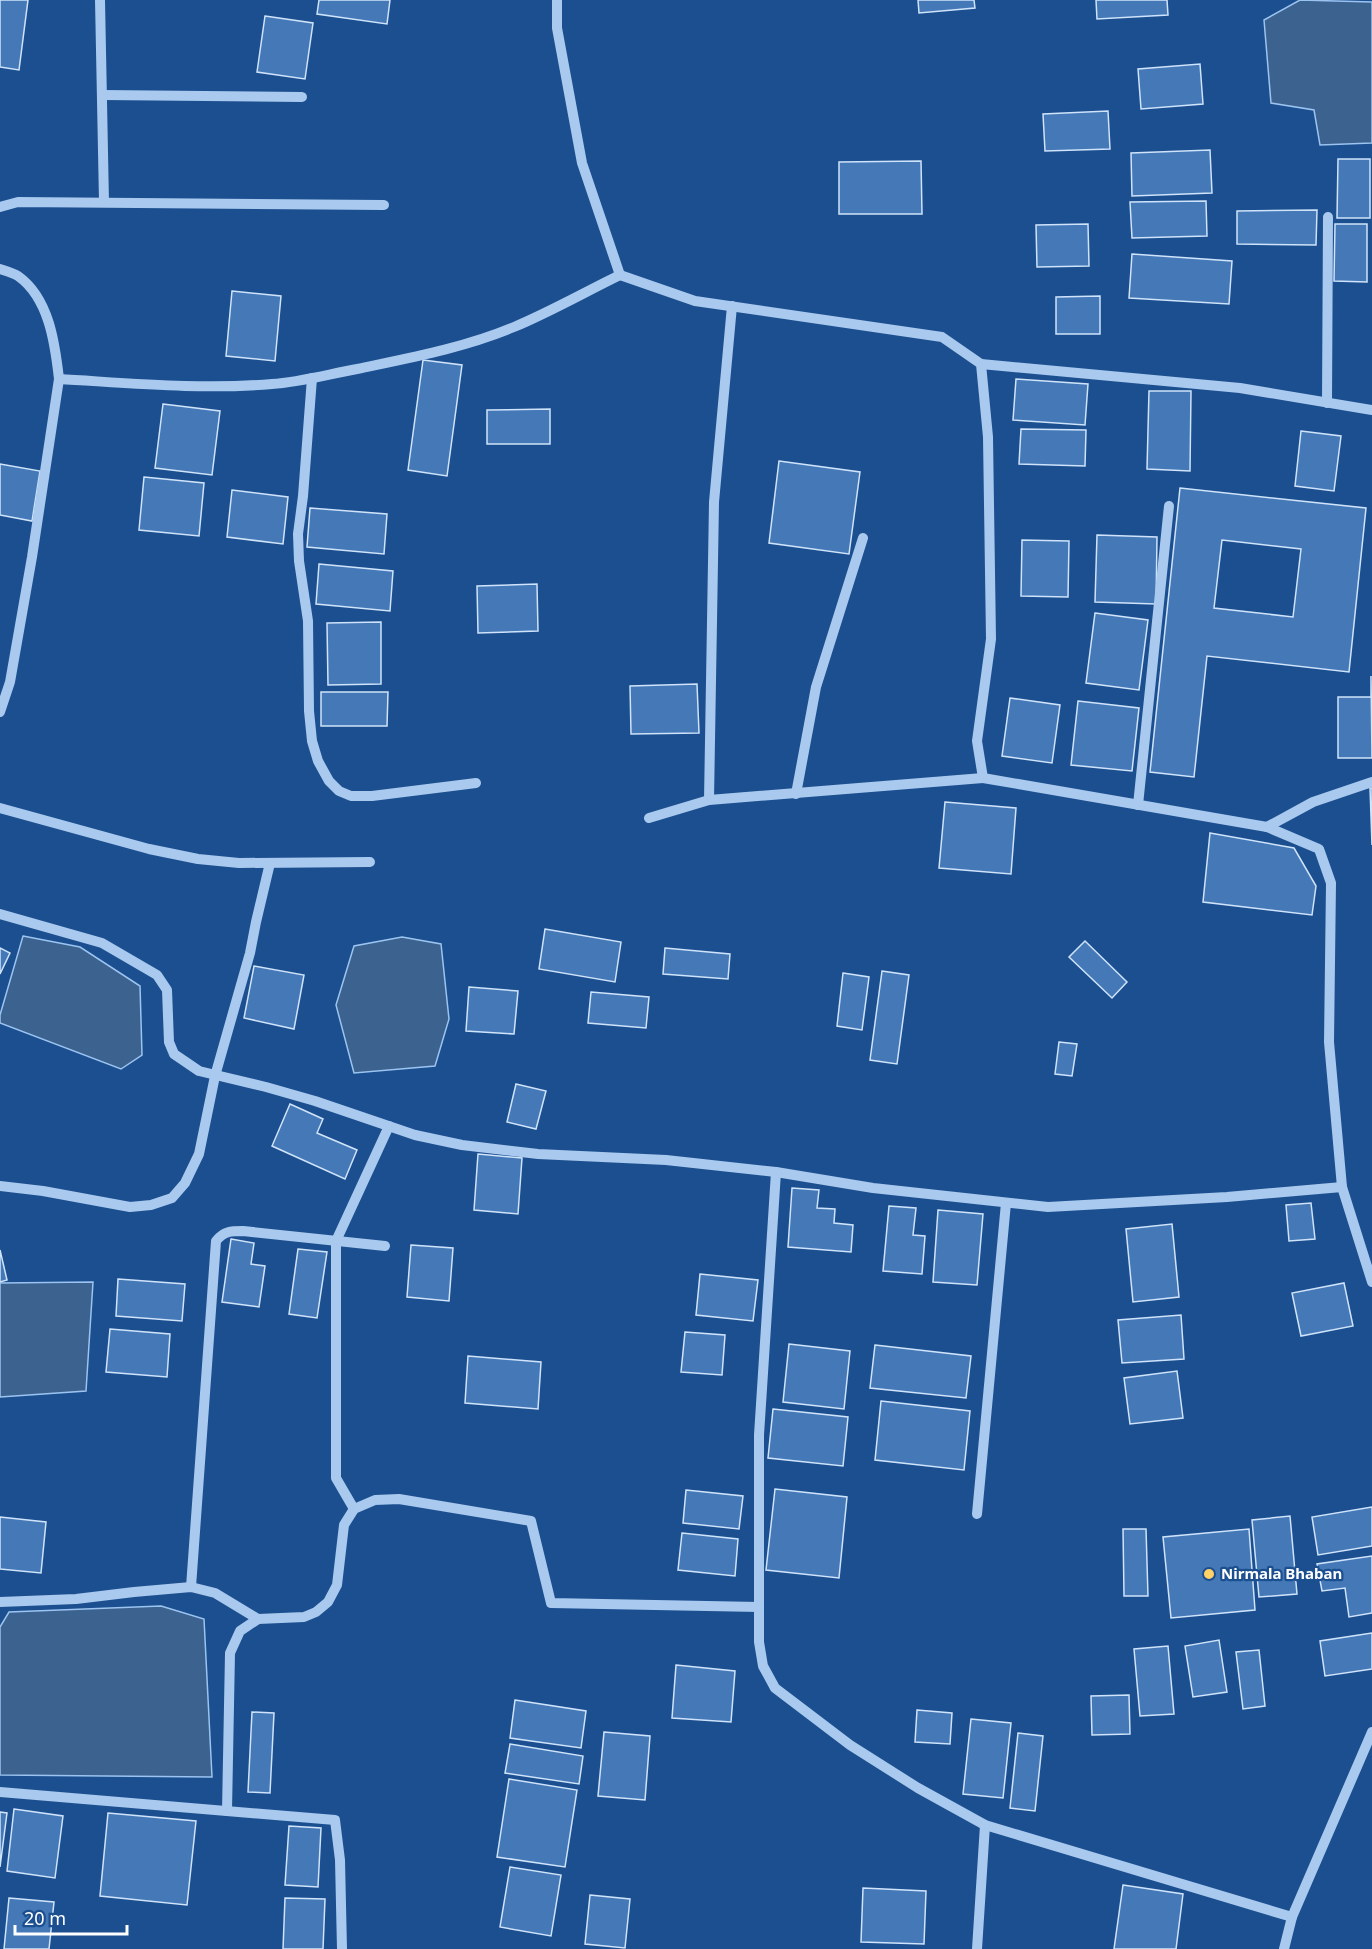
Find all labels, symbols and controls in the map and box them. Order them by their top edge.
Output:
place label: Nirmala Bhaban [1221,1563,1342,1583]
marker: Nirmala Bhaban [1202,1567,1216,1581]
scale bar [15,1898,128,1936]
text: 20 m [24,1906,66,1930]

